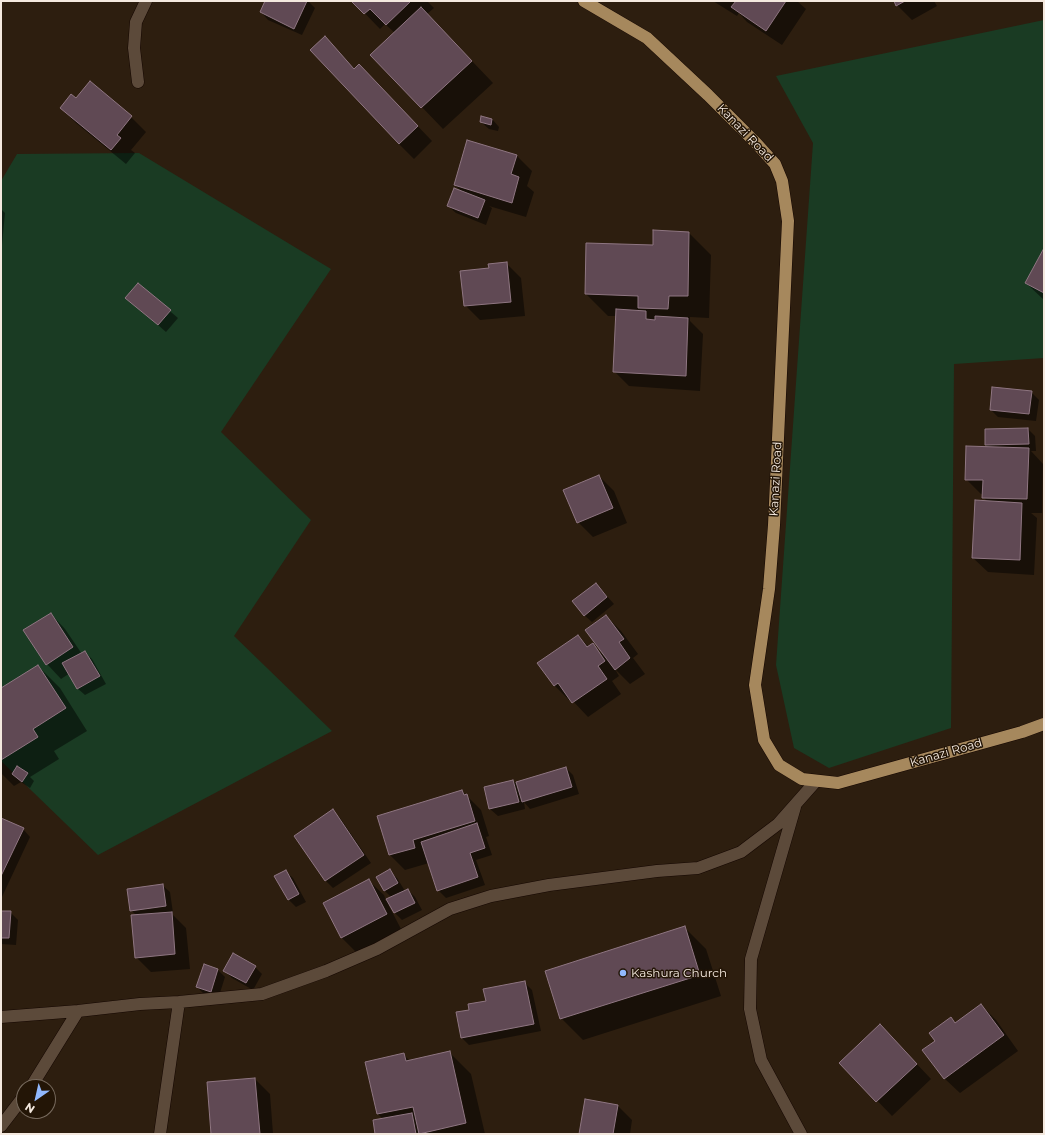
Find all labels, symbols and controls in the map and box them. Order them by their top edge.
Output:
street label: Kanazi Road [714,101,776,165]
street label: Kanazi Road [767,441,785,517]
street label: Kanazi Road [908,736,984,770]
place label: Kashura Church [631,966,727,980]
marker: Kashura Church [618,968,628,978]
north arrow [16,1079,56,1119]
text: N [22,1100,37,1116]

